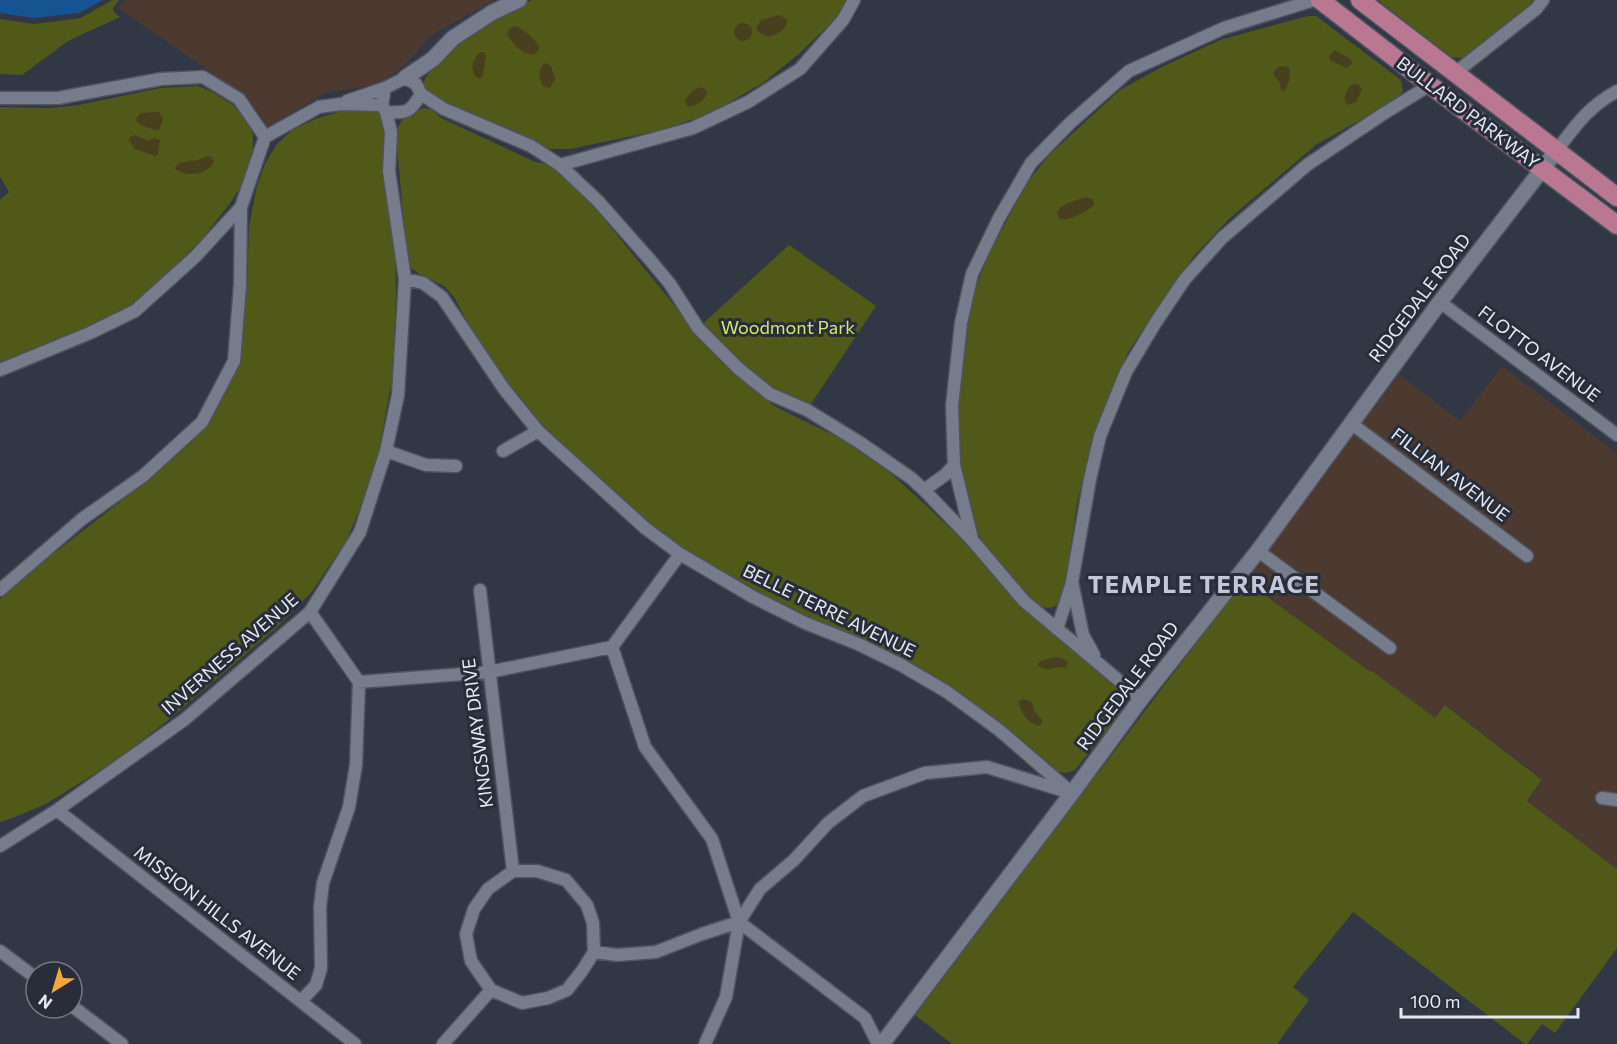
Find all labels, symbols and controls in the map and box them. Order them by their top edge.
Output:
street label: BULLARD PARKWAY [1393,51,1545,173]
street label: RIDGEDALE ROAD [1364,229,1475,366]
street label: FLOTTO AVENUE [1474,300,1605,406]
park label: Woodmont Park [721,316,855,338]
street label: FILLIAN AVENUE [1387,423,1514,526]
street label: BELLE TERRE AVENUE [740,559,919,661]
district label: TEMPLE TERRACE [1088,569,1320,598]
street label: INVERNESS AVENUE [156,588,302,719]
street label: RIDGEDALE ROAD [1072,617,1183,754]
street label: KINGSWAY DRIVE [457,657,497,809]
street label: MISSION HILLS AVENUE [130,840,305,984]
north arrow [24,960,84,1020]
scale bar [1401,981,1578,1019]
text: 100 m [1410,990,1460,1012]
text: N [34,991,55,1014]

